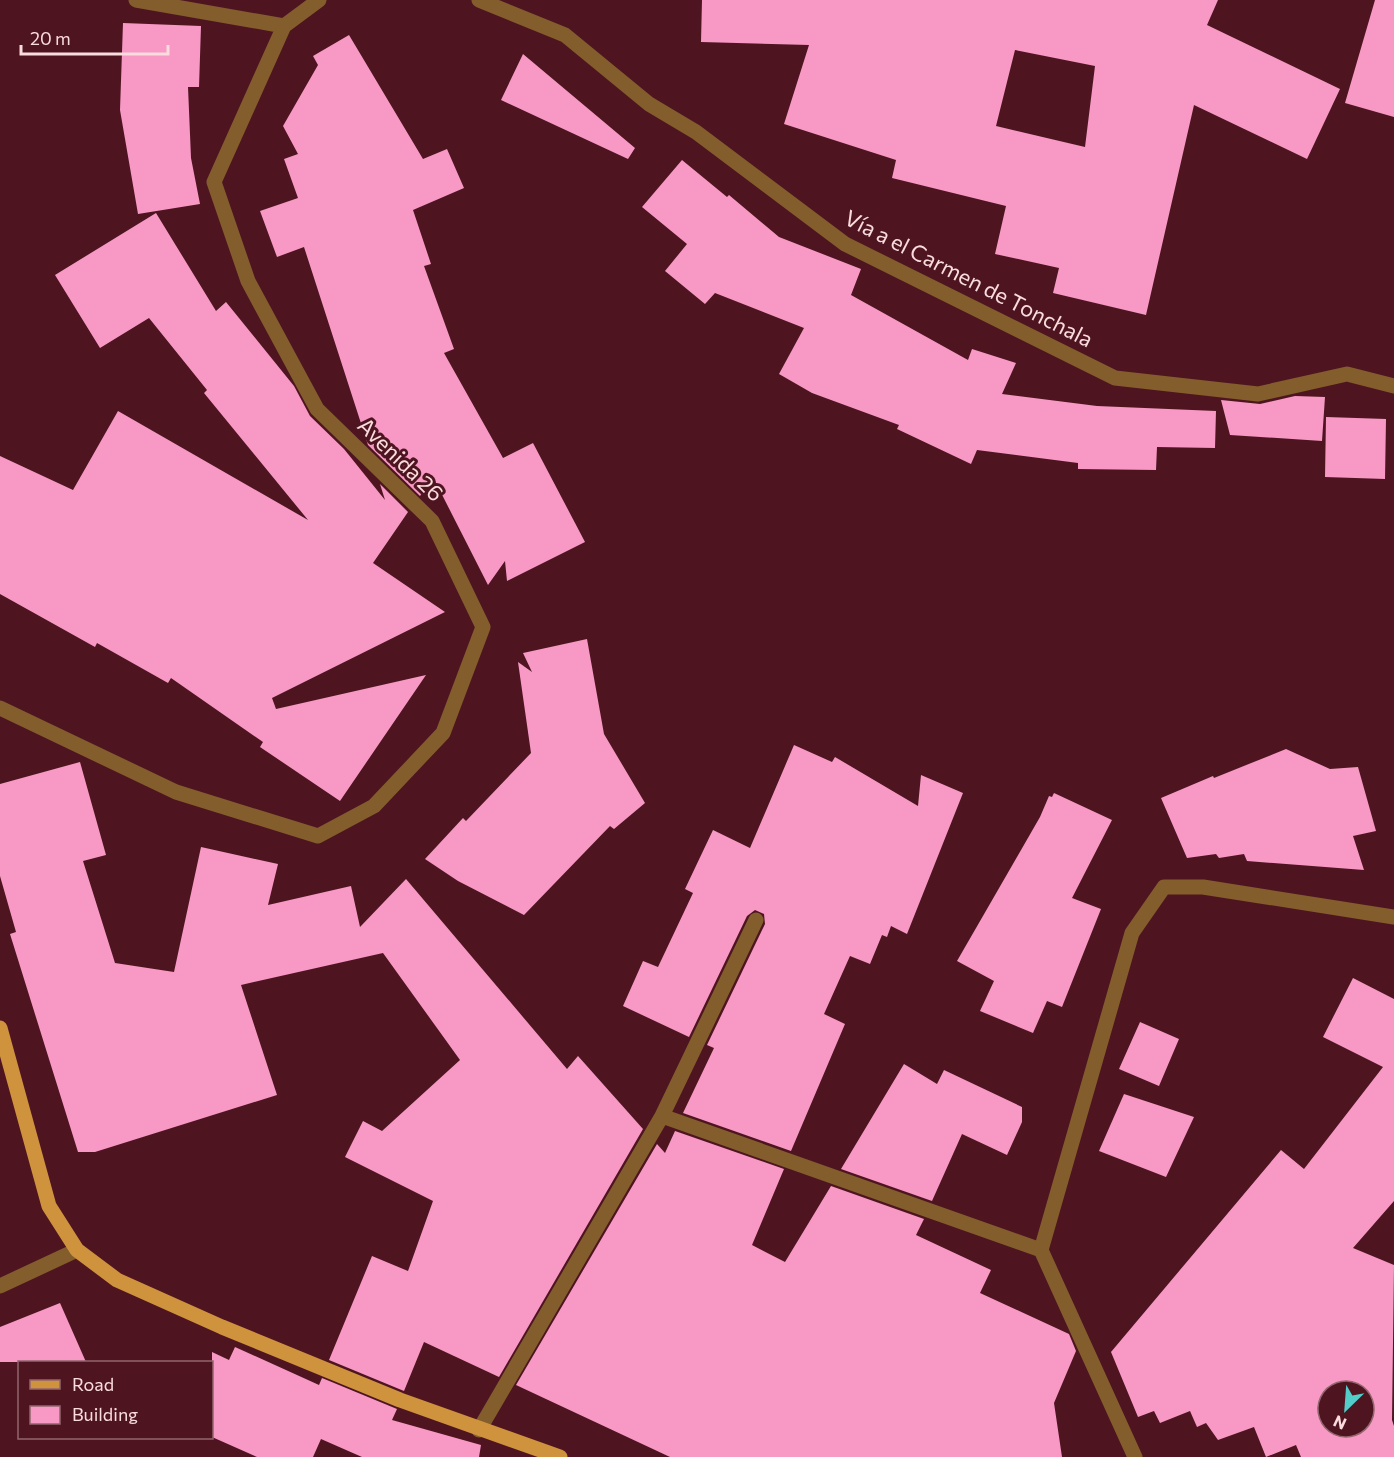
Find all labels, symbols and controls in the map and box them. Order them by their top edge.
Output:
scale bar [21,18,168,56]
text: 20 m [30,27,71,49]
street label: Vía a el Carmen de Tonchala [840,204,1098,352]
street label: Avenida 26 [352,411,450,507]
legend [18,1361,213,1439]
text: Road [72,1373,114,1395]
north arrow [1316,1379,1376,1439]
text: Building [72,1403,138,1425]
text: N [1330,1412,1349,1434]

